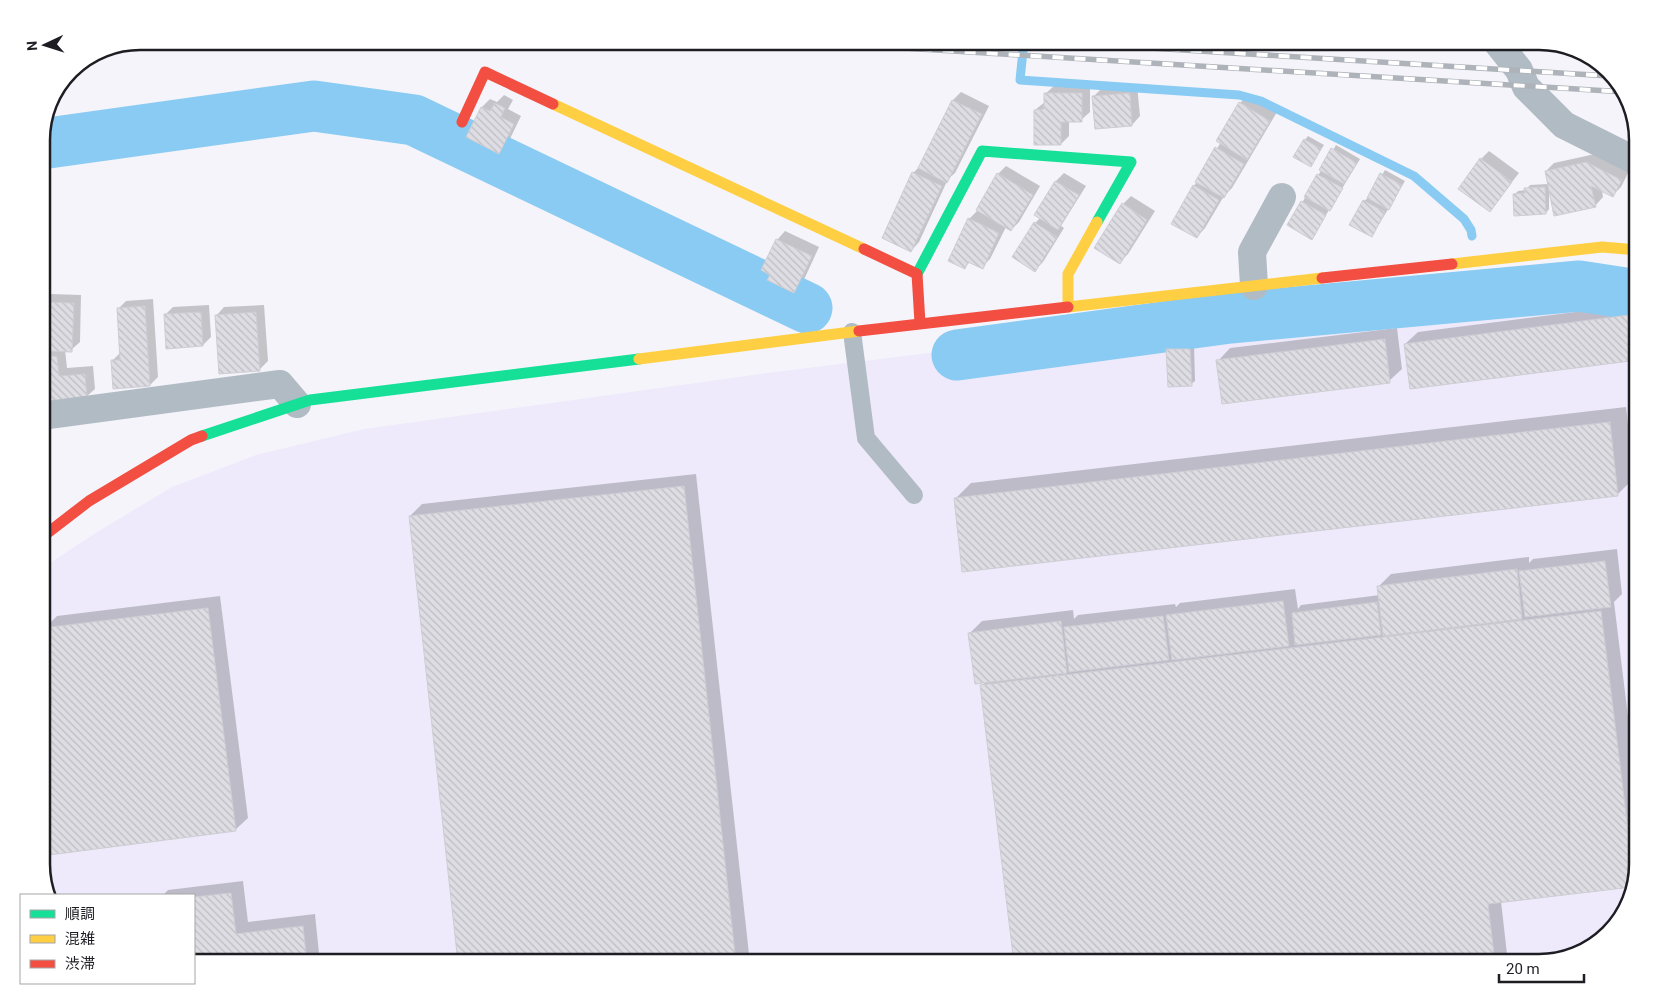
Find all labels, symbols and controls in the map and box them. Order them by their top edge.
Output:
north arrow [20,20,70,70]
text: N [24,40,40,51]
legend [20,894,195,984]
text: 順調 [65,905,95,923]
text: 混雑 [65,930,95,948]
scale bar [1499,952,1584,984]
text: 渋滞 [65,955,95,973]
text: 20 m [1506,960,1540,978]

